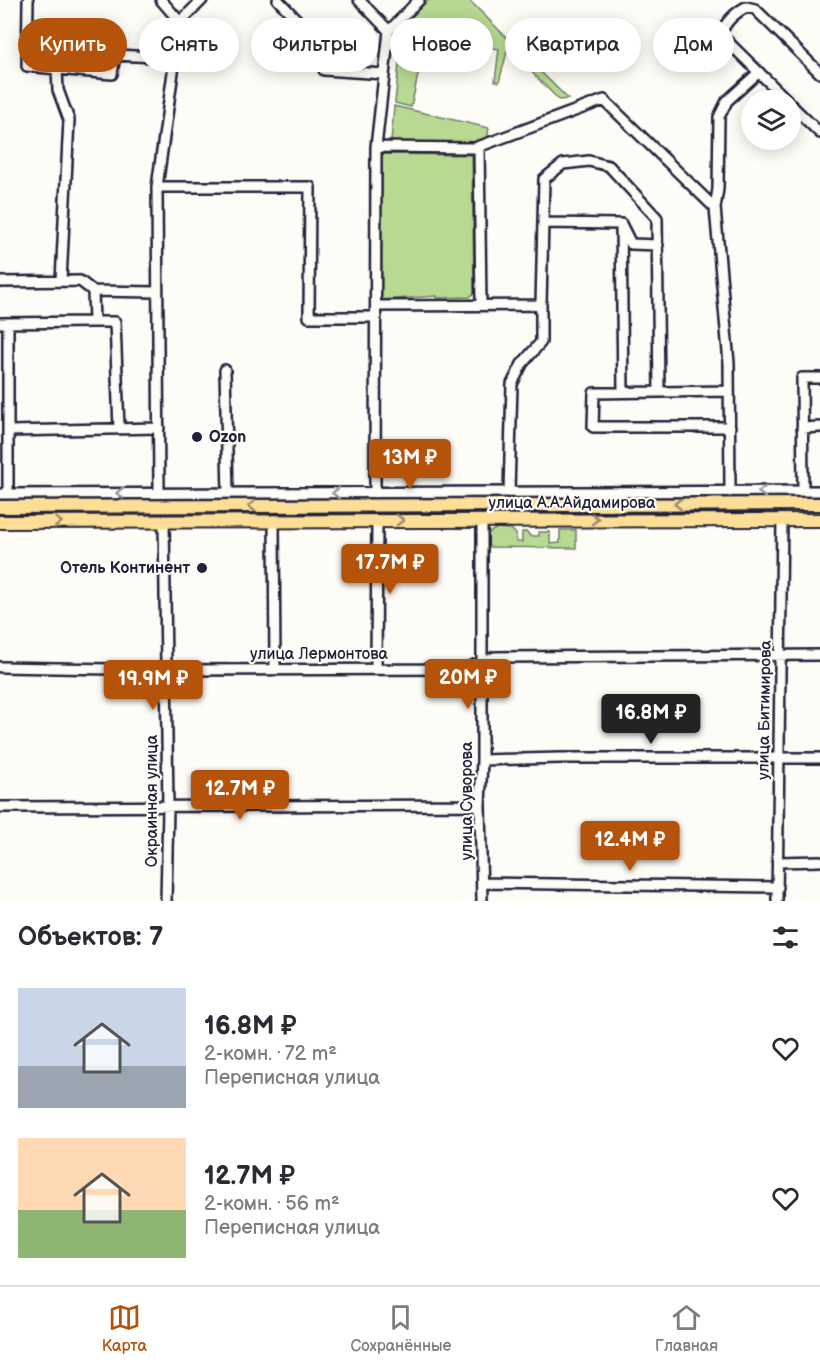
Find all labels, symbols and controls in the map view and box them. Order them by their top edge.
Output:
chip: Купить [18,18,127,72]
chip: Снять [139,18,239,72]
chip: Фильтры [251,18,378,72]
chip: Новое [390,18,493,72]
chip: Квартира [505,18,641,72]
chip: Дом [653,18,734,72]
map controls [741,90,801,150]
button: layers [741,90,801,150]
place label: Ozon [209,428,246,447]
marker: Ozon [190,430,204,444]
pin: 13M ₽ [368,439,452,490]
text: 13M ₽ [383,446,437,470]
one-way arrow [757,485,766,498]
one-way arrow [115,487,124,499]
one-way arrow [331,487,340,499]
street label: улица А.А.Айдамирова [489,494,656,513]
one-way arrow [673,498,682,510]
one-way arrow [247,500,256,512]
one-way arrow [591,513,600,526]
one-way arrow [396,514,405,526]
one-way arrow [54,516,63,528]
pin: 17.7M ₽ [335,544,445,595]
text: 17.7M ₽ [355,551,425,575]
place label: Отель Континент [60,559,190,578]
marker: Отель Континент [195,561,209,575]
street label: улица Битимирова [754,639,776,780]
street label: улица Лермонтова [250,645,389,664]
pin: 20M ₽ [426,659,510,710]
pin: 19.9M ₽ [98,660,208,711]
text: 20M ₽ [439,666,497,690]
text: 19.9M ₽ [118,667,188,691]
pin: 16.8M ₽ [596,694,706,745]
text: 16.8M ₽ [615,701,687,725]
street label: Окраинная улица [143,734,162,867]
street label: улица Суворова [458,741,477,860]
pin: 12.7M ₽ [185,770,295,821]
text: 12.7M ₽ [205,777,275,801]
pin: 12.4M ₽ [575,821,685,872]
text: 12.4M ₽ [595,828,665,852]
icon: filters [769,921,802,954]
text: Объектов: 7 [18,922,163,953]
text: 16.8M ₽ [204,1011,297,1042]
icon: home [66,1012,138,1084]
icon: heart [769,1032,802,1065]
text: 2-комн. · 72 m² [204,1042,337,1066]
text: Переписная улица [204,1066,380,1090]
text: 12.7M ₽ [204,1161,295,1192]
icon: home [66,1162,138,1234]
icon: heart [769,1182,802,1215]
text: 2-комн. · 56 m² [204,1192,340,1216]
text: Переписная улица [204,1216,380,1240]
tab: Карта [102,1301,147,1356]
tab: Сохранённые [350,1301,452,1356]
tab: Главная [655,1301,718,1356]

